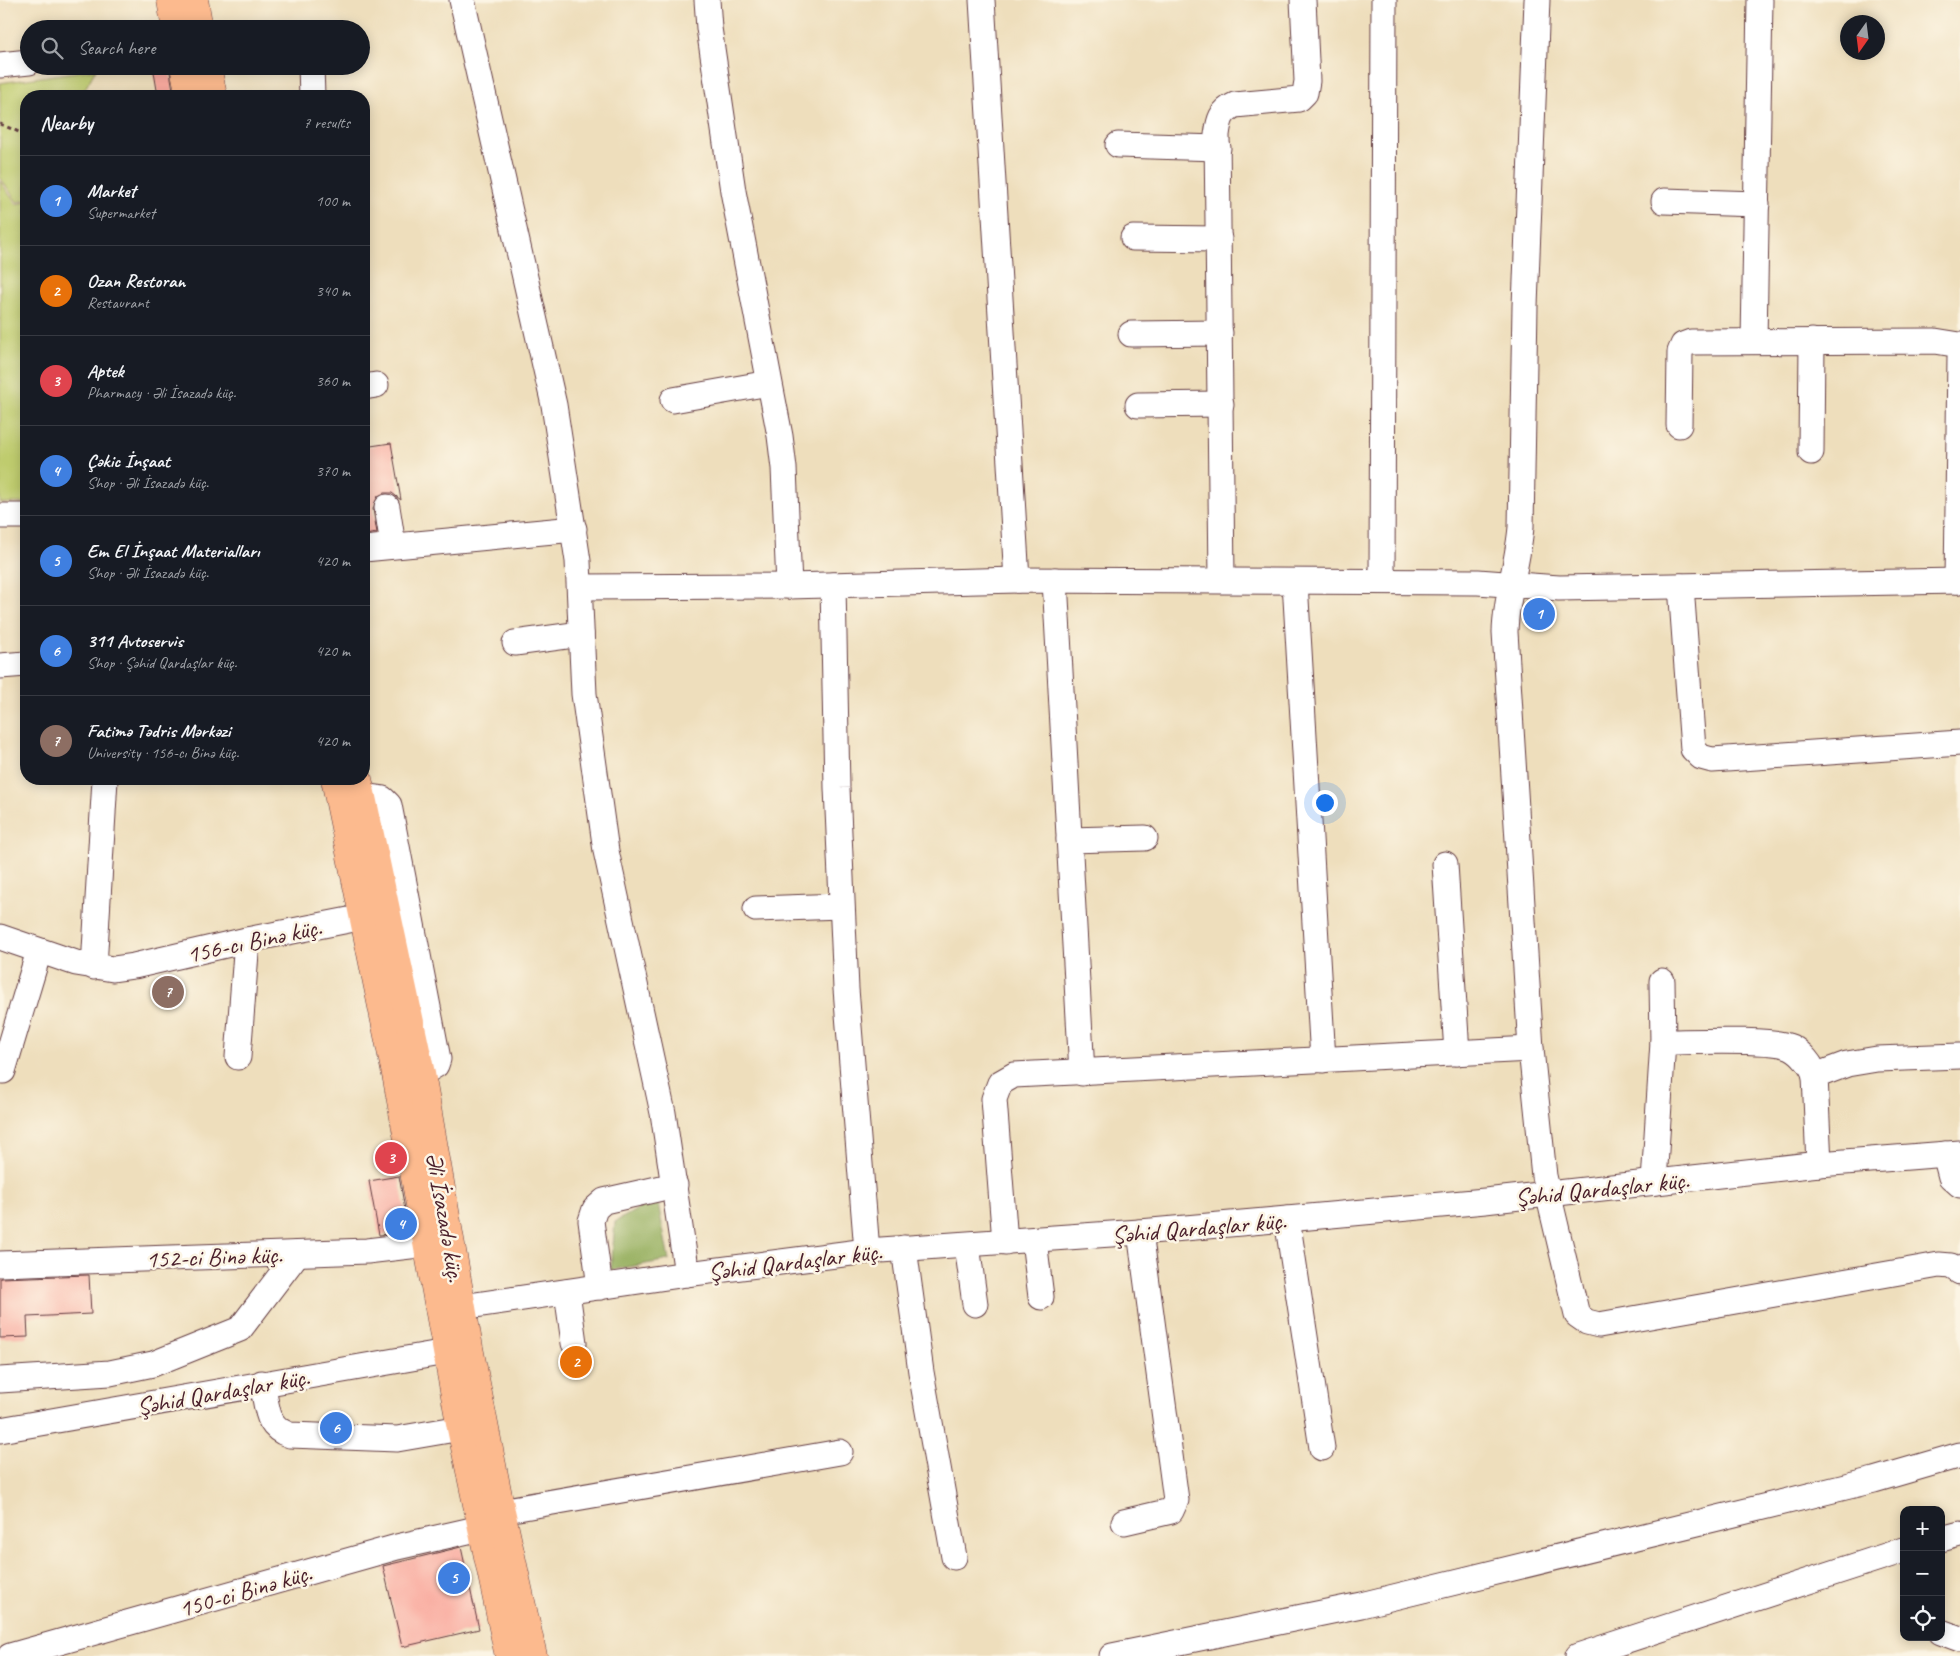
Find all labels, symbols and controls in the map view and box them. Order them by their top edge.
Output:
north arrow [1840,15,1885,60]
search box [20,20,370,75]
icon: search [38,34,66,62]
text: Search here [78,36,155,60]
text: Nearby [40,110,93,136]
text: 7 results [303,113,350,133]
text: Market [87,179,136,203]
text: 1 [52,191,60,211]
text: 100 m [316,191,350,211]
text: Supermarket [87,203,155,223]
text: Ozan Restoran [87,269,185,293]
text: 2 [52,281,60,301]
text: 340 m [316,281,350,301]
text: Restaurant [87,293,149,313]
text: Aptek [87,359,124,383]
text: 3 [52,371,60,391]
text: 360 m [316,371,350,391]
text: Pharmacy · Əli İsazadə küç. [87,383,236,403]
text: Çəkic İnşaat [87,449,170,473]
text: 4 [52,461,60,481]
text: 370 m [316,461,350,481]
text: Shop · Əli İsazadə küç. [87,473,209,493]
text: Em El İnşaat Materialları [87,539,259,563]
text: 5 [53,551,59,571]
text: 420 m [316,551,350,571]
text: Shop · Əli İsazadə küç. [87,563,209,583]
pin: 1 [1523,595,1555,633]
text: 311 Avtoservis [87,629,183,653]
text: 6 [52,641,60,661]
text: 420 m [316,641,350,661]
text: Shop · Şəhid Qardaşlar küç. [87,653,237,673]
text: Fatimə Tədris Mərkəzi [87,719,231,743]
text: 7 [52,731,60,751]
text: 420 m [316,731,350,751]
text: University · 156-cı Binə küç. [87,743,239,763]
your location [1312,790,1338,816]
street label: 156-cı Binə küç. [184,911,325,971]
pin: 7 [152,973,184,1011]
pin: 3 [375,1139,407,1177]
street label: Əli İsazadə küç. [418,1150,472,1284]
street label: Şəhid Qardaşlar küç. [1513,1164,1691,1214]
street label: Şəhid Qardaşlar küç. [1111,1204,1288,1252]
pin: 4 [385,1205,417,1243]
street label: Şəhid Qardaşlar küç. [706,1235,884,1289]
street label: 152-ci Binə küç. [145,1239,283,1275]
pin: 2 [560,1343,592,1381]
street label: Şəhid Qardaşlar küç. [134,1361,312,1423]
pin: 6 [320,1409,352,1447]
map controls [1900,1506,1945,1641]
button: + [1900,1506,1945,1551]
button: − [1900,1551,1945,1596]
street label: 150-ci Binə küç. [175,1557,315,1625]
pin: 5 [438,1559,470,1597]
button: locate [1900,1596,1945,1641]

